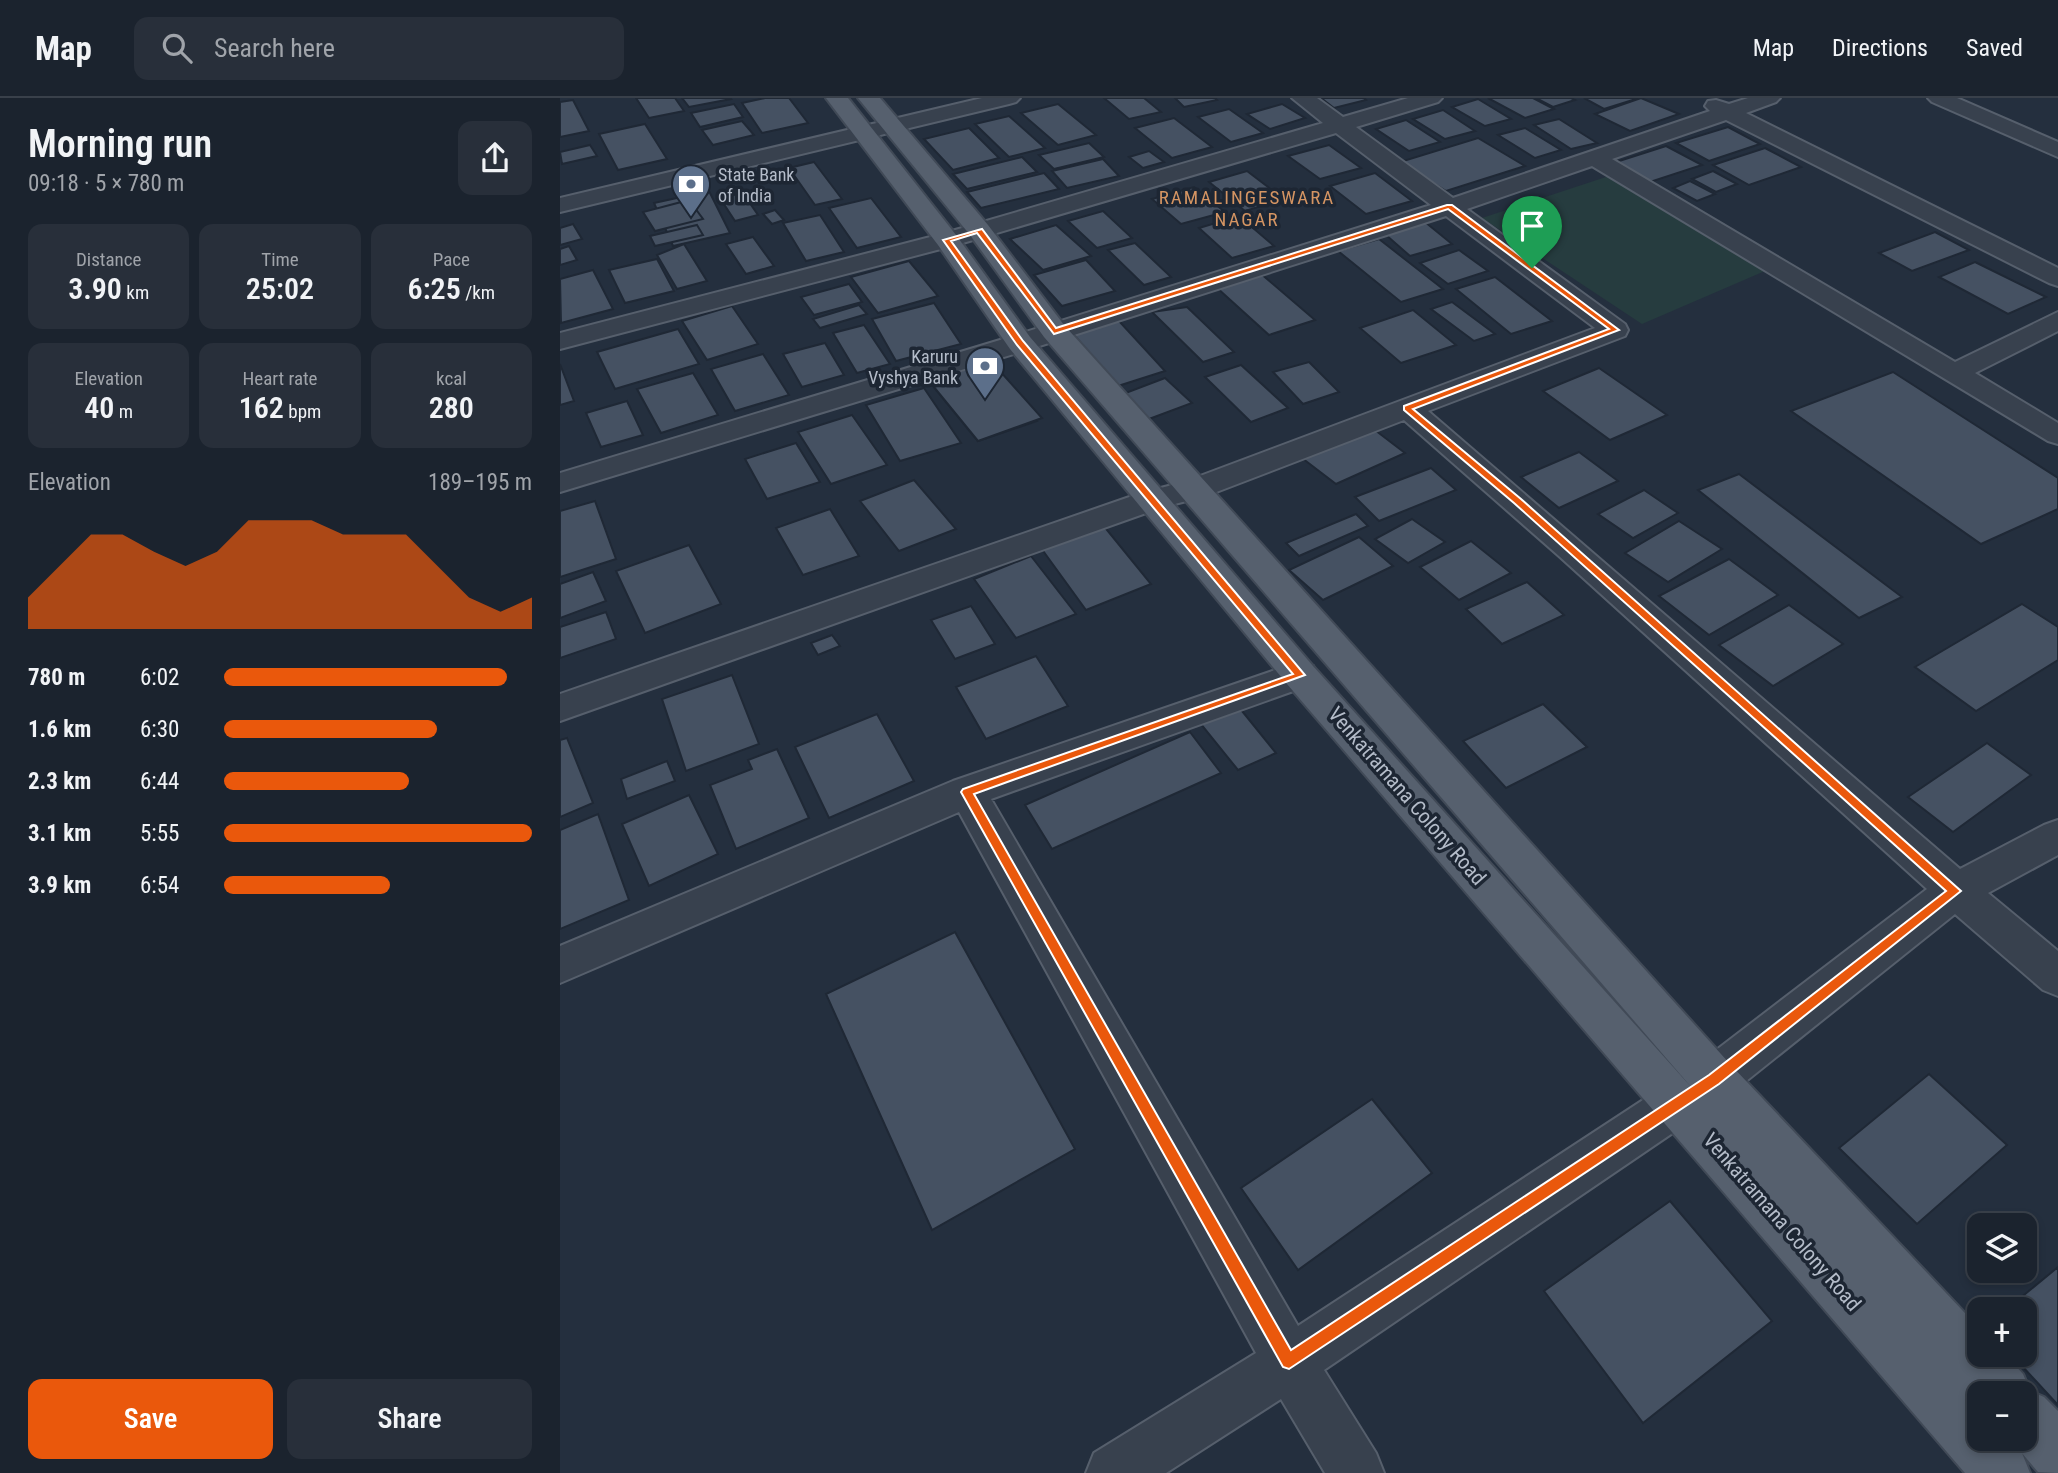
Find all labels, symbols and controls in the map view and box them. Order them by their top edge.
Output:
search box [134,17,624,80]
text: Map [35,29,92,68]
icon: search [158,29,196,67]
text: Search here [214,33,335,63]
text: Map [1753,34,1794,62]
text: Directions [1832,34,1928,62]
text: Saved [1966,34,2023,62]
button: share [458,121,532,195]
text: Morning run [28,122,212,166]
bank icon: State Bank of India [670,163,712,218]
place label: State Bank of India [718,164,794,206]
text: 09:18 · 5 × 780 m [28,170,184,197]
district label: RAMALINGESWARA NAGAR [1159,186,1335,231]
pin [1502,196,1562,268]
icon: arrive [1513,207,1551,245]
text: Distance [76,248,141,271]
text: Time [261,248,299,271]
text: Pace [433,248,470,271]
text: 3.90 [68,271,122,306]
text: 25:02 [246,271,314,306]
text: 6:25 [408,271,461,306]
text: km [122,281,149,304]
text: /km [461,281,495,304]
bank icon: Karuru Vyshya Bank [964,345,1006,400]
place label: Karuru Vyshya Bank [868,346,958,388]
text: Elevation [74,367,143,390]
text: Heart rate [242,367,318,390]
text: kcal [436,367,467,390]
text: 40 [84,390,114,425]
text: 162 [239,390,284,425]
text: 280 [429,390,474,425]
text: m [114,400,133,423]
text: bpm [284,400,321,423]
text: Elevation [28,469,111,496]
text: 189–195 m [428,469,532,496]
text: 780 m [28,664,85,691]
text: 6:02 [140,664,179,691]
street label: Venkatramana Colony Road [1323,702,1491,890]
text: 1.6 km [28,716,91,743]
text: 6:30 [140,716,179,743]
text: 2.3 km [28,768,91,795]
text: 6:44 [140,768,179,795]
text: 3.1 km [28,820,91,847]
text: 5:55 [140,820,179,847]
text: 3.9 km [28,872,91,899]
text: 6:54 [140,872,179,899]
street label: Venkatramana Colony Road [1698,1128,1866,1316]
map controls [1967,1213,2037,1451]
button: layers [1967,1213,2037,1283]
button: + [1967,1297,2037,1367]
button: Save [28,1379,273,1459]
button: Share [287,1379,532,1459]
button: − [1967,1381,2037,1451]

